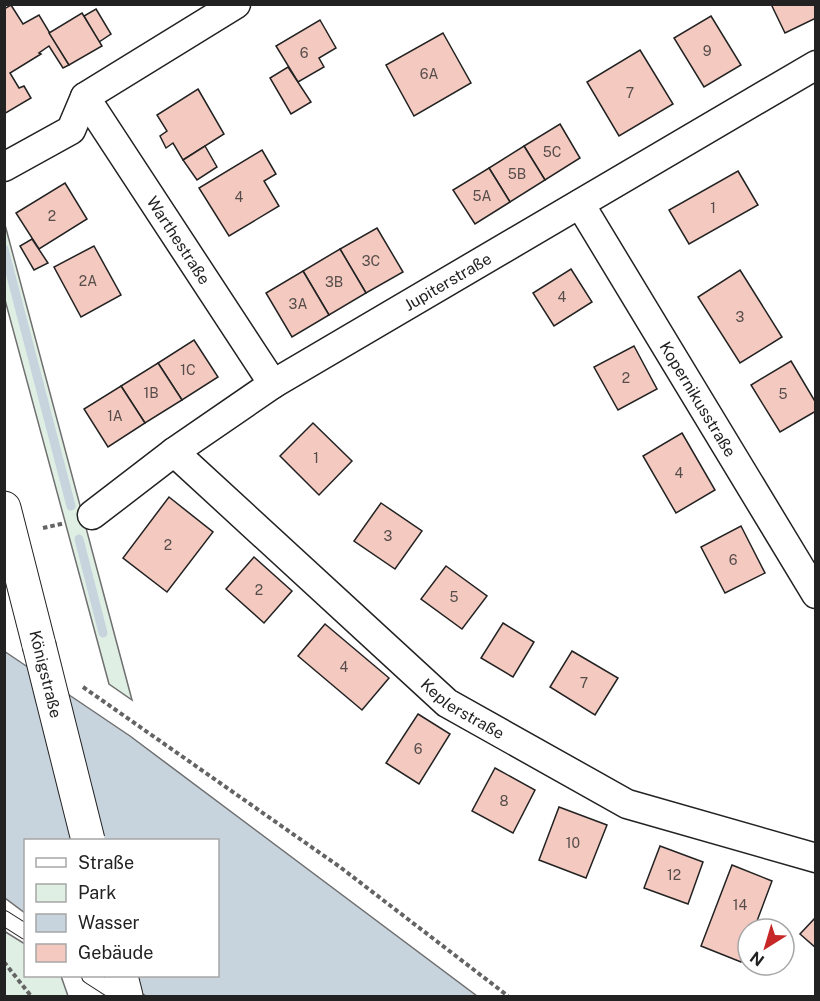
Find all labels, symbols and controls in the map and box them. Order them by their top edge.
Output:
house number: 9 [703,43,712,59]
house number: 6 [300,45,309,61]
house number: 6A [420,66,438,82]
house number: 7 [626,85,634,101]
house number: 5C [543,144,561,160]
house number: 5B [508,166,526,182]
house number: 5A [473,188,492,204]
house number: 4 [235,189,244,205]
street label: Warthestraße [143,193,214,288]
house number: 1 [710,200,716,216]
house number: 2 [48,208,56,224]
street label: Jupiterstraße [401,249,495,315]
house number: 3C [362,253,380,269]
house number: 2A [79,273,97,289]
house number: 3B [325,274,343,290]
house number: 4 [558,289,567,305]
house number: 3A [289,296,307,312]
house number: 3 [736,309,745,325]
street label: Kopernikusstraße [655,338,740,460]
house number: 1C [180,362,196,378]
house number: 2 [622,370,630,386]
house number: 1B [143,385,159,401]
house number: 5 [779,386,788,402]
house number: 1A [107,408,123,424]
house number: 1 [313,450,319,466]
house number: 4 [675,465,684,481]
house number: 3 [384,528,393,544]
house number: 2 [164,537,172,553]
house number: 6 [729,552,738,568]
house number: 2 [255,582,263,598]
house number: 5 [450,589,459,605]
street label: Königstraße [25,628,66,720]
house number: 4 [340,659,349,675]
street label: Keplerstraße [417,675,507,743]
house number: 7 [580,675,588,691]
house number: 6 [414,741,423,757]
house number: 8 [499,793,509,809]
house number: 10 [566,835,580,851]
legend [24,839,219,977]
text: Straße [78,852,134,873]
house number: 12 [667,867,681,883]
text: Park [78,882,116,903]
house number: 14 [733,897,747,913]
text: Wasser [78,912,140,933]
north arrow [736,917,796,977]
text: Gebäude [78,942,153,963]
text: N [747,947,768,970]

